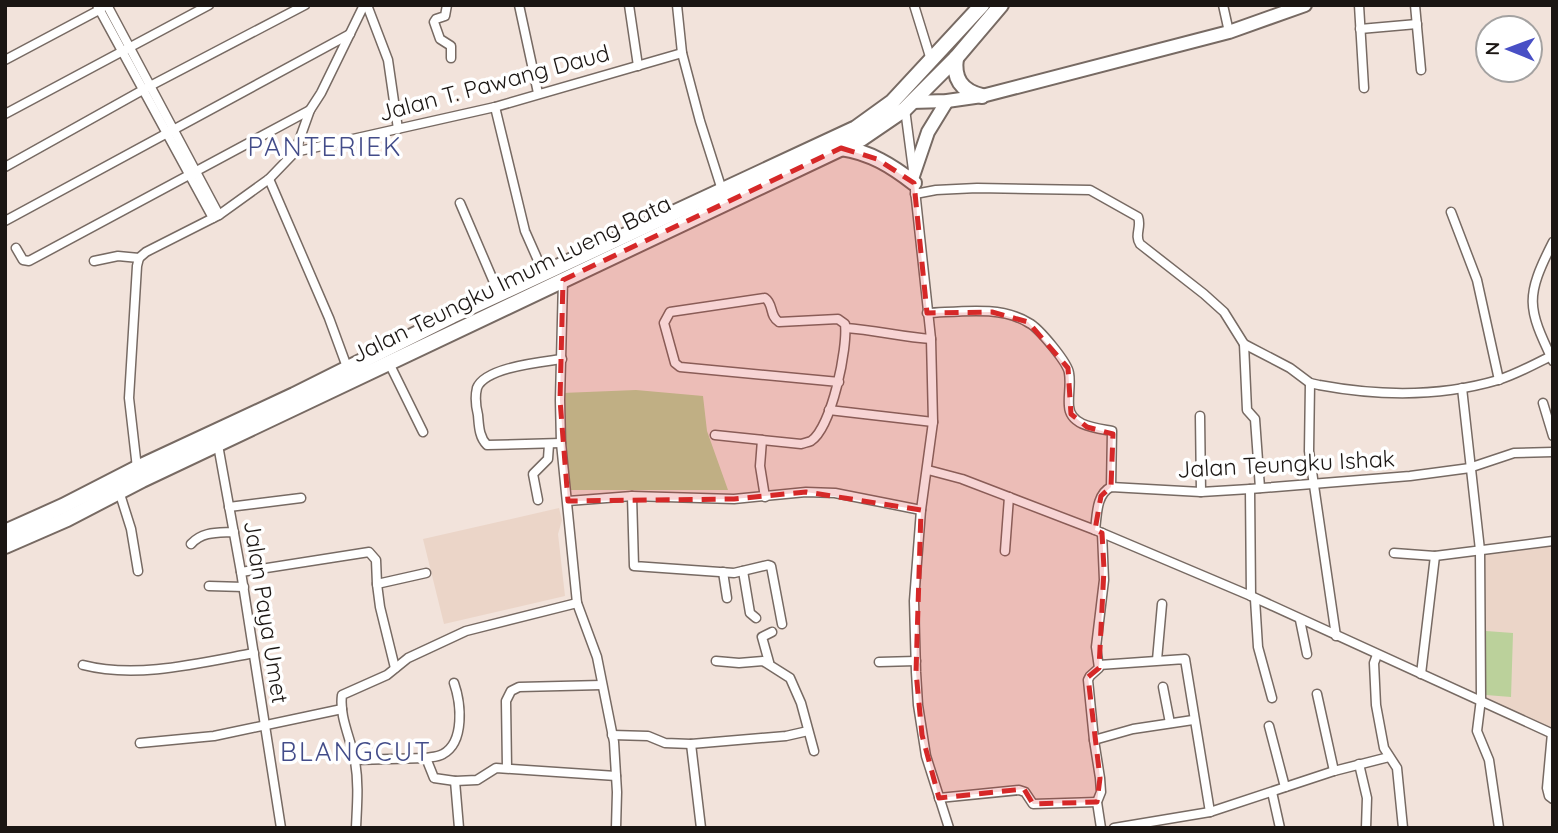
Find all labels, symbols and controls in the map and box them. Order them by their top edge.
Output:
north arrow [1474,14,1544,84]
street label: Jalan T. Pawang Daud [375,38,612,127]
text: N [1480,42,1504,56]
district label: PANTERIEK [248,130,402,163]
street label: Jalan Teungku Imum Lueng Bata [346,188,675,369]
street label: Jalan Teungku Ishak [1176,443,1396,484]
street label: Jalan Paya Umet [238,518,295,706]
district label: BLANGCUT [280,735,432,768]

